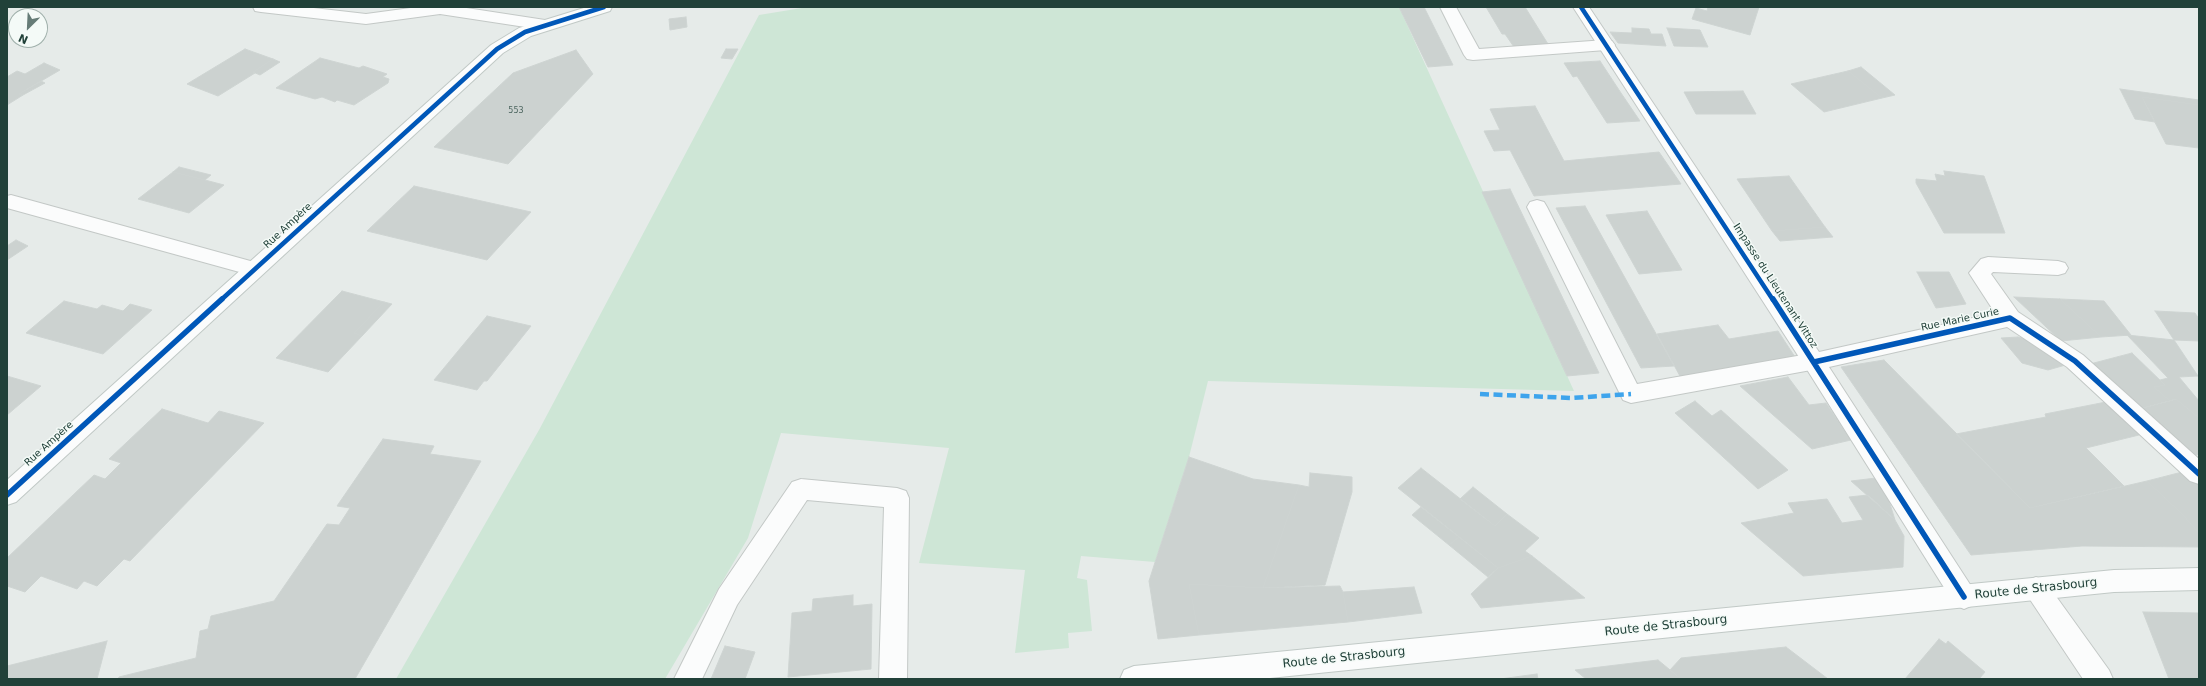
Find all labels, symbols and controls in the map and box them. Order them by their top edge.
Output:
north arrow [8,8,48,48]
text: N [16,31,30,46]
house number: 553 [508,106,524,116]
street label: Rue Ampère [261,201,315,251]
street label: Impasse du Lieutenant Vittoz [1730,221,1820,351]
street label: Rue Marie Curie [1920,306,2000,334]
street label: Rue Ampère [22,419,76,469]
street label: Route de Strasbourg [1974,575,2098,603]
street label: Route de Strasbourg [1604,612,1728,640]
street label: Route de Strasbourg [1282,644,1406,672]

